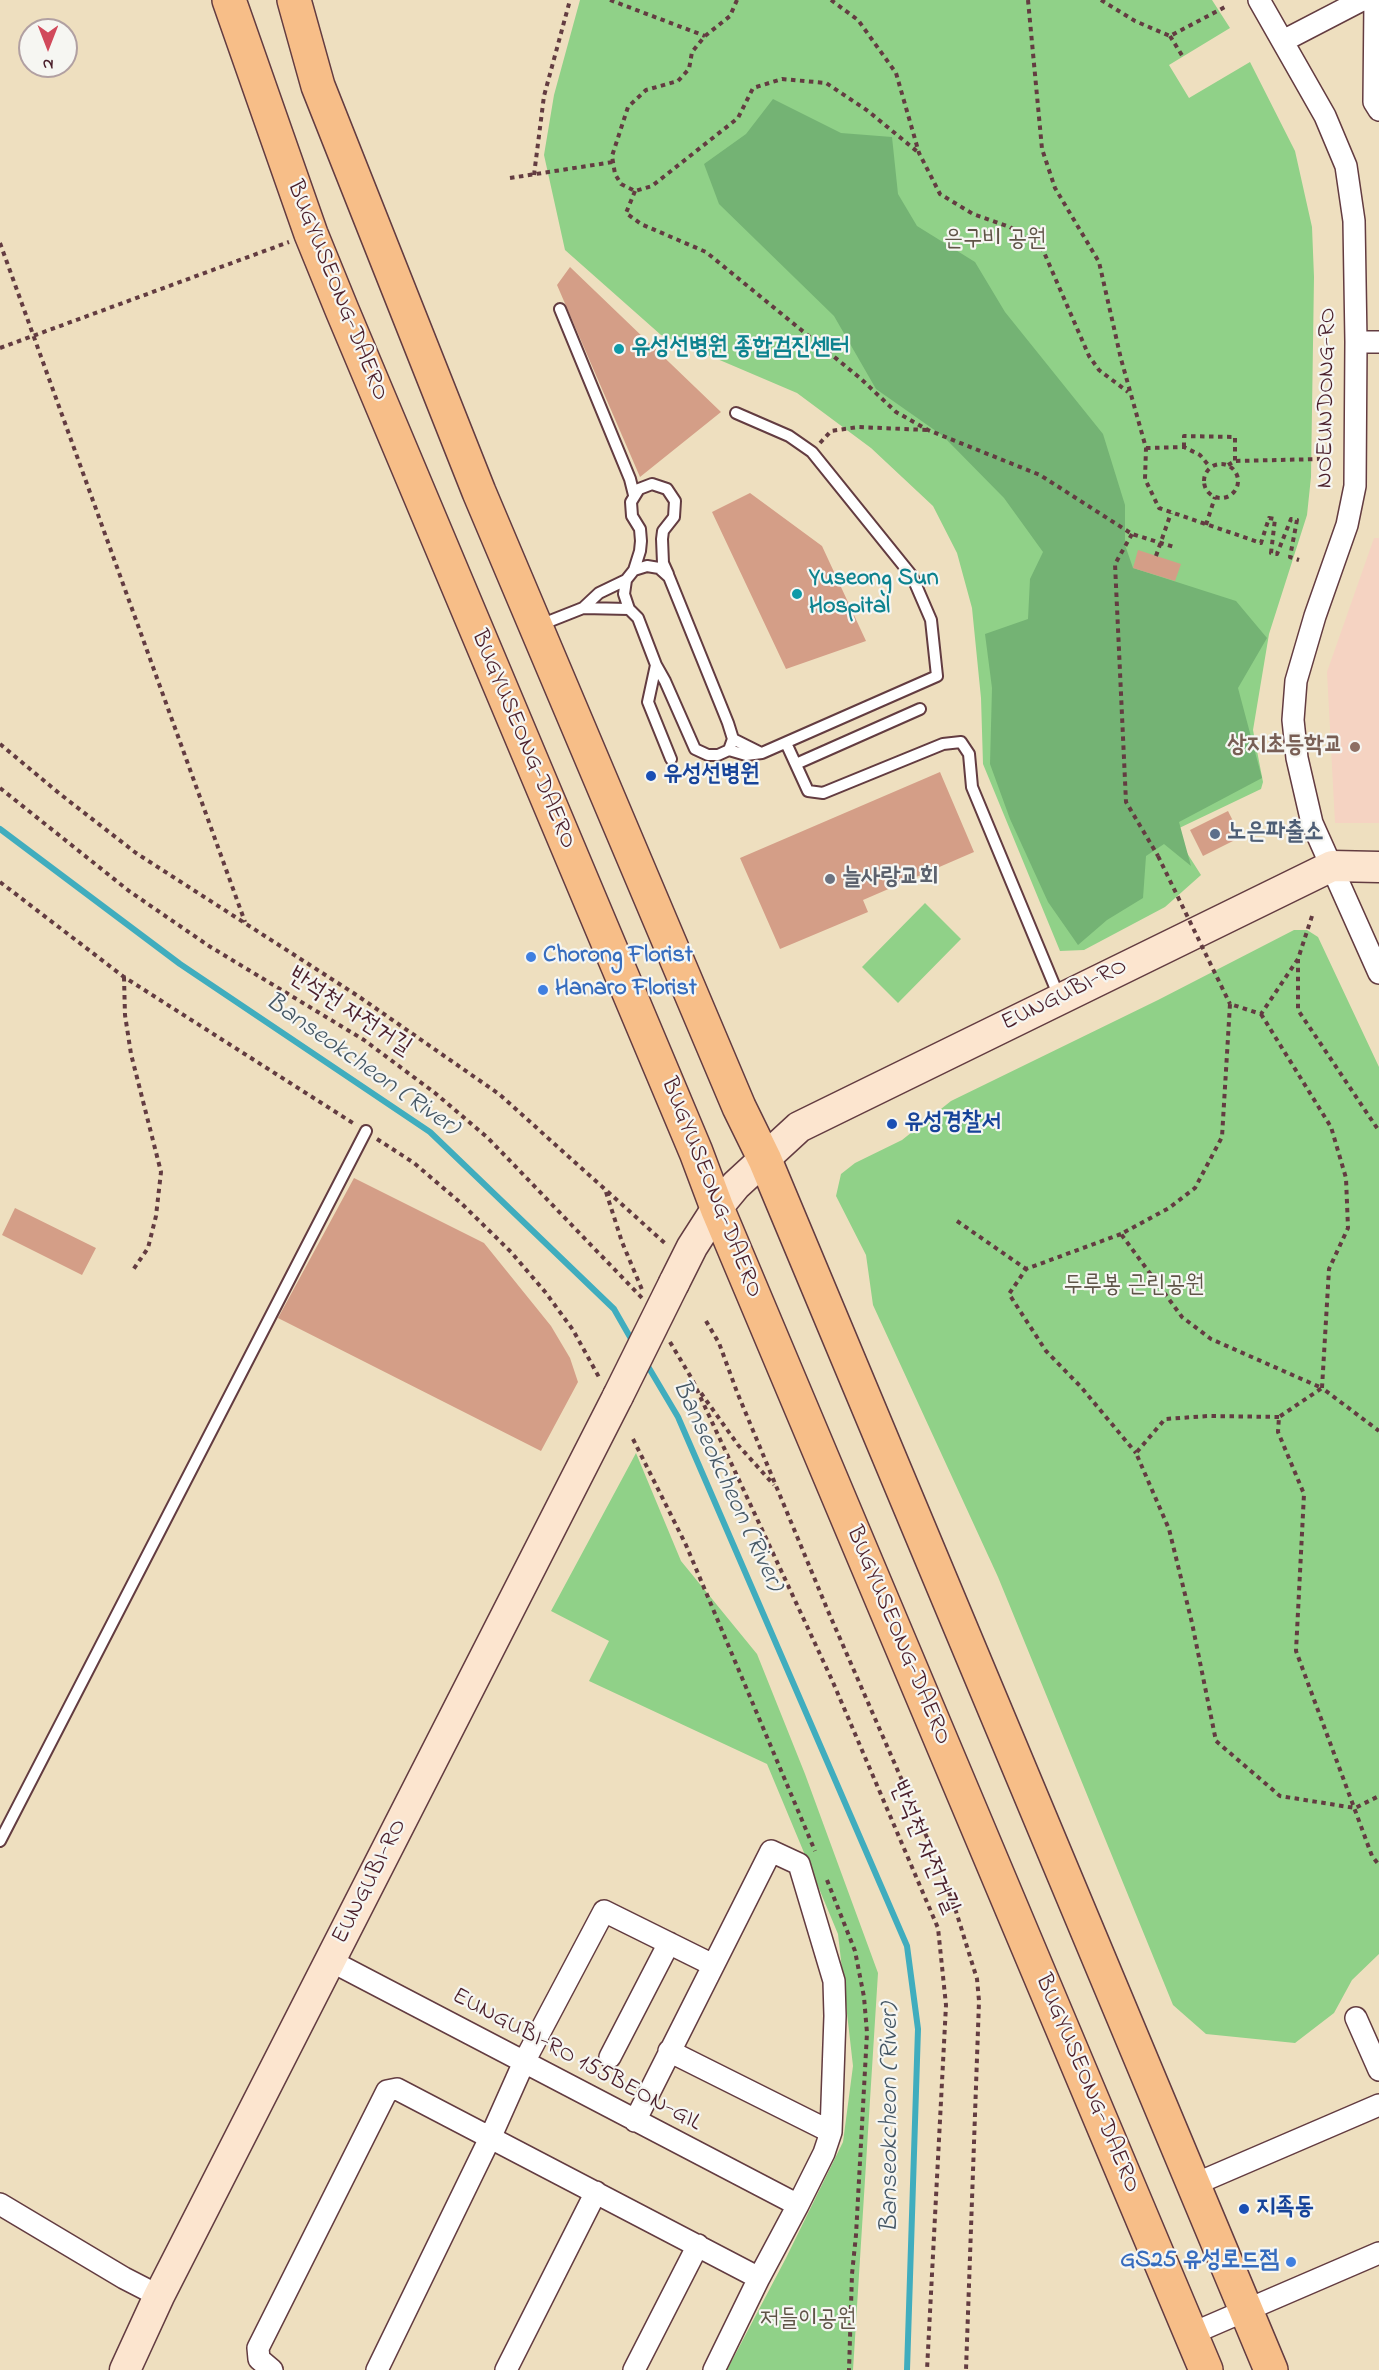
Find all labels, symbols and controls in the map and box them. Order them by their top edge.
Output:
north arrow [18,18,78,78]
text: N [43,52,53,76]
street label: BUGYUSEONG-DAERO [279,177,393,405]
park label: 은구비 공원 [944,227,1046,255]
street label: NOEUNDONG-RO [1312,307,1344,489]
place label: 유성선병원 종합검진센터 [631,335,849,363]
marker: 유성선병원 종합검진센터 [612,342,626,356]
place label: Yuseong Sun Hospital [809,566,939,622]
marker: Yuseong Sun Hospital [790,587,804,601]
street label: BUGYUSEONG-DAERO [463,626,581,854]
place label: 상지초등학교 [1227,733,1343,761]
marker: 상지초등학교 [1348,740,1362,754]
place label: 유성선병원 [663,762,760,790]
marker: 유성선병원 [644,769,658,783]
place label: 노은파출소 [1227,820,1324,848]
marker: 노은파출소 [1208,827,1222,841]
place label: 늘사랑교회 [842,865,939,893]
marker: 늘사랑교회 [823,872,837,886]
place label: Chorong Florist [543,943,693,971]
marker: Chorong Florist [524,950,538,964]
street label: EUNGUBI-RO [997,953,1133,1039]
street label: 반석천 자전거길 [282,962,416,1064]
place label: Hanaro Florist [555,976,697,1004]
marker: Hanaro Florist [536,983,550,997]
water label: Banseokcheon (River) [258,987,464,1145]
street label: BUGYUSEONG-DAERO [653,1074,767,1302]
place label: 유성경찰서 [904,1110,1001,1138]
marker: 유성경찰서 [885,1117,899,1131]
park label: 두루봉 근린공원 [1063,1273,1205,1301]
water label: Banseokcheon (River) [663,1375,789,1597]
street label: BUGYUSEONG-DAERO [838,1522,956,1750]
street label: 반석천 자전거길 [882,1777,964,1919]
street label: EUNGUBI-RO [327,1815,415,1949]
street label: BUGYUSEONG-DAERO [1027,1970,1145,2198]
street label: EUNGUBI-RO 155BEON-GIL [446,1983,706,2139]
water label: Banseokcheon (River) [876,2003,908,2233]
place label: 지족동 [1256,2195,1314,2223]
marker: 지족동 [1237,2202,1251,2216]
place label: GS25 유성로드점 [1120,2248,1279,2276]
marker: GS25 유성로드점 [1284,2255,1298,2269]
park label: 저들이공원 [760,2307,856,2335]

